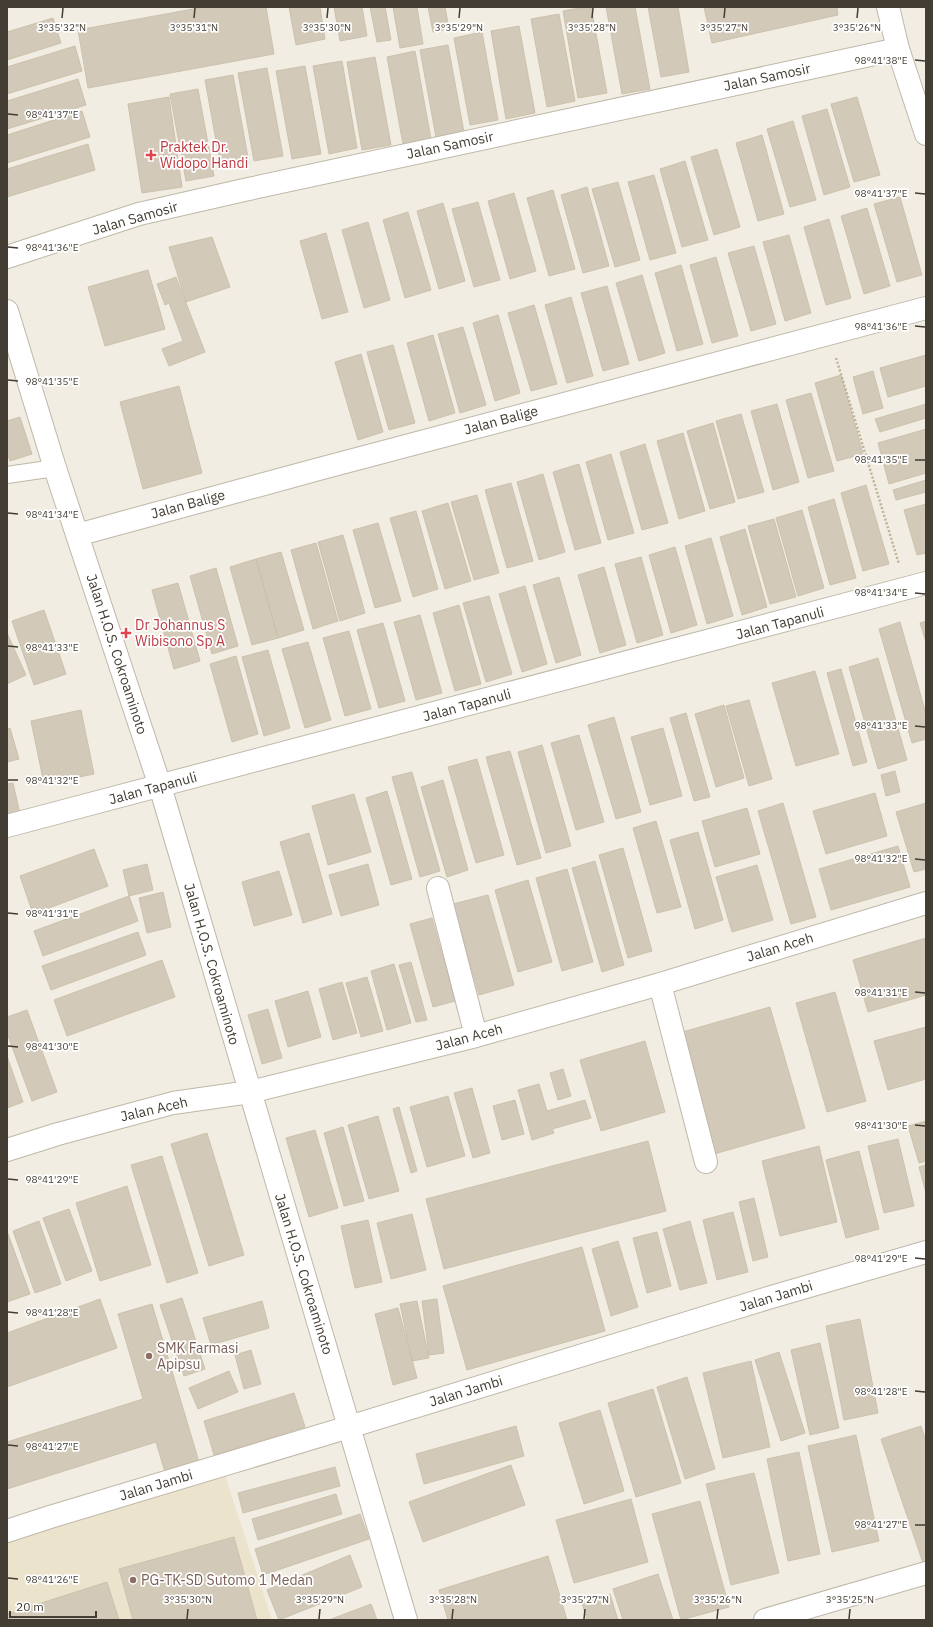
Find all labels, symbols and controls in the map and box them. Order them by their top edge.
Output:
text: 3°35'32"N [38,21,86,34]
text: 3°35'31"N [170,21,218,34]
text: 3°35'30"N [303,21,351,34]
text: 3°35'29"N [435,21,483,34]
text: 3°35'28"N [568,21,616,34]
text: 3°35'27"N [700,21,748,34]
text: 3°35'26"N [833,21,881,34]
text: 98°41'38"E [854,54,908,67]
street label: Jalan Samosir [722,59,812,95]
text: 98°41'37"E [25,108,79,121]
street label: Jalan Samosir [405,127,495,163]
place label: Praktek Dr. Widopo Handi [160,138,248,172]
marker: Praktek Dr. Widopo Handi [145,149,157,161]
text: 98°41'37"E [854,187,908,200]
street label: Jalan Samosir [90,197,180,239]
text: 98°41'36"E [25,241,79,254]
text: 98°41'36"E [854,320,908,333]
text: 98°41'35"E [25,375,79,388]
street label: Jalan Balige [462,401,540,439]
text: 98°41'35"E [854,453,908,466]
street label: Jalan Balige [149,485,227,523]
text: 98°41'34"E [25,508,79,521]
street label: Jalan H.O.S. Cokroaminoto [83,572,151,737]
text: 98°41'34"E [854,586,908,599]
street label: Jalan Tapanuli [734,603,826,643]
place label: Dr Johannus S Wibisono Sp A [135,616,225,650]
marker: Dr Johannus S Wibisono Sp A [120,627,132,639]
text: 98°41'33"E [25,641,79,654]
street label: Jalan Tapanuli [421,685,513,725]
text: 98°41'33"E [854,719,908,732]
street label: Jalan Tapanuli [107,768,199,808]
text: 98°41'32"E [25,774,79,787]
text: 98°41'32"E [854,852,908,865]
street label: Jalan H.O.S. Cokroaminoto [180,881,244,1047]
text: 98°41'31"E [25,907,79,920]
street label: Jalan Aceh [745,928,815,966]
text: 98°41'31"E [854,986,908,999]
street label: Jalan Aceh [433,1019,505,1055]
text: 98°41'30"E [25,1040,79,1053]
street label: Jalan Aceh [118,1092,190,1126]
text: 98°41'30"E [854,1119,908,1132]
text: 98°41'29"E [25,1173,79,1186]
street label: Jalan H.O.S. Cokroaminoto [271,1191,337,1357]
text: 98°41'29"E [854,1252,908,1265]
street label: Jalan Jambi [737,1276,815,1316]
text: 98°41'28"E [25,1306,79,1319]
place label: SMK Farmasi Apipsu [157,1339,239,1373]
marker: SMK Farmasi Apipsu [144,1351,154,1361]
street label: Jalan Jambi [427,1371,505,1411]
text: 98°41'28"E [854,1385,908,1398]
text: 98°41'27"E [25,1440,79,1453]
street label: Jalan Jambi [117,1465,195,1505]
text: 98°41'27"E [854,1518,908,1531]
place label: PG-TK-SD Sutomo 1 Medan [141,1571,313,1589]
text: 98°41'26"E [25,1573,79,1586]
marker: PG-TK-SD Sutomo 1 Medan [128,1575,138,1585]
scale bar [10,1593,96,1619]
text: 3°35'30"N [164,1593,212,1606]
text: 3°35'29"N [296,1593,344,1606]
text: 3°35'28"N [429,1593,477,1606]
text: 3°35'27"N [561,1593,609,1606]
text: 3°35'26"N [694,1593,742,1606]
text: 3°35'25"N [826,1593,874,1606]
text: 20 m [16,1599,44,1614]

